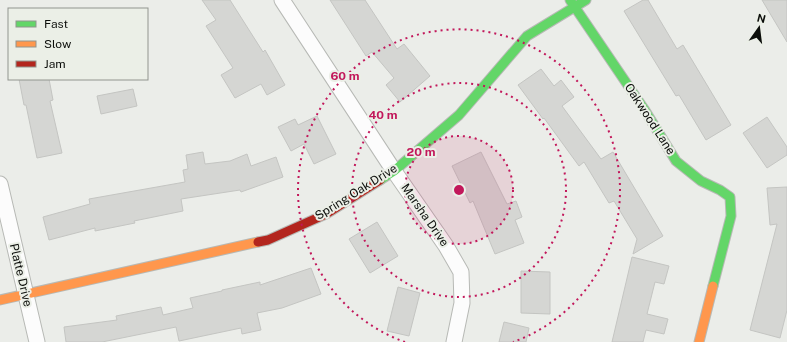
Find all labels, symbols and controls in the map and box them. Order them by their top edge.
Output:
legend [8,8,148,80]
north arrow [739,8,779,48]
text: N [756,11,767,25]
text: Fast [44,17,69,31]
text: Slow [44,37,72,51]
text: Jam [44,57,66,71]
text: 60 m [330,69,360,83]
street label: Oakwood Lane [622,81,678,157]
text: 40 m [368,108,398,122]
text: 20 m [407,145,436,159]
street label: Spring Oak Drive [312,161,400,223]
street label: Marsha Drive [398,181,452,249]
centre of rings [452,183,466,197]
street label: Platte Drive [7,242,35,308]

